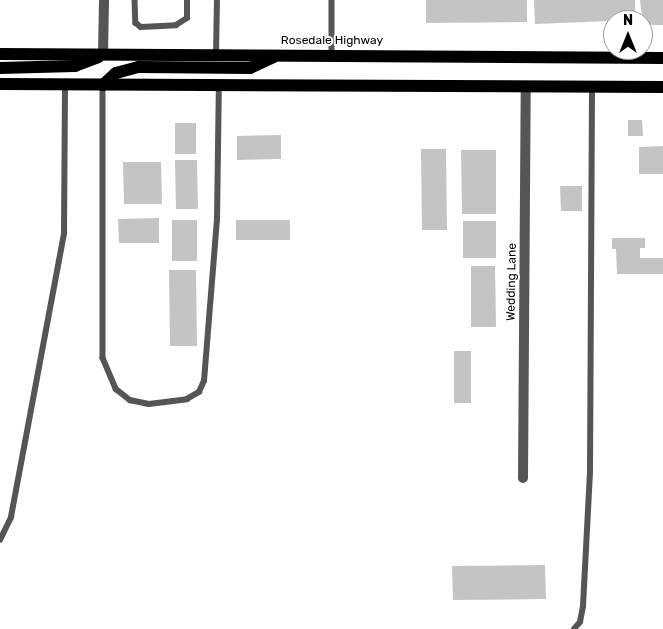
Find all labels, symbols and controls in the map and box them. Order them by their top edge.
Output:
north arrow [603,10,653,60]
text: N [623,12,633,29]
street label: Rosedale Highway [281,34,383,48]
street label: Wedding Lane [504,243,520,321]

